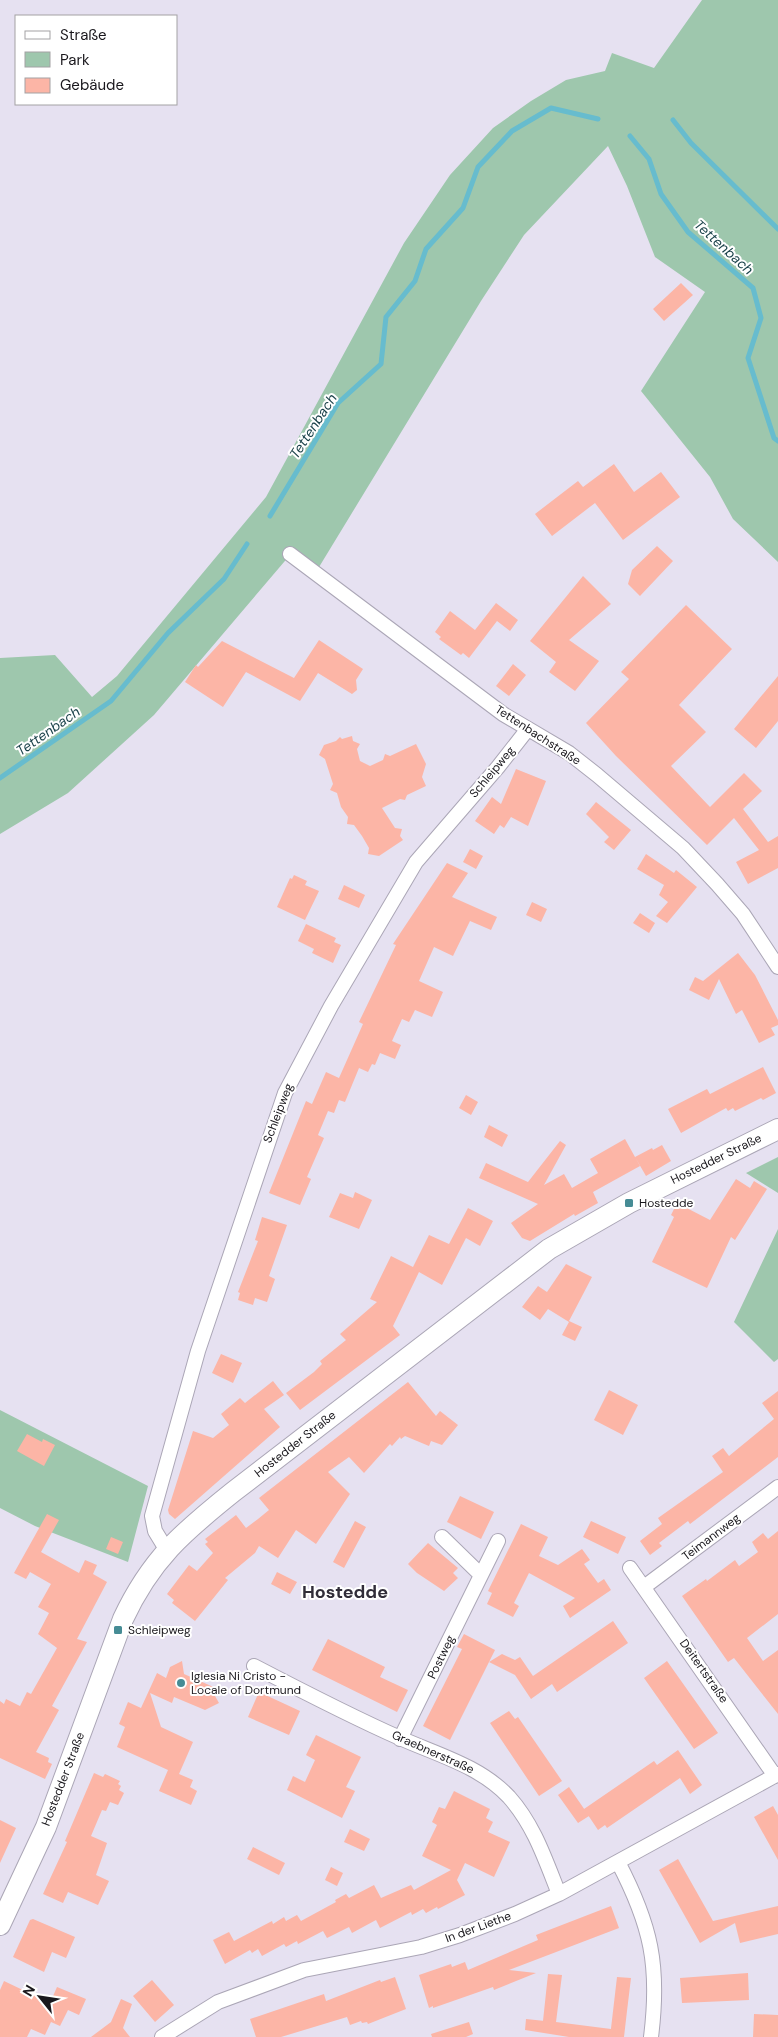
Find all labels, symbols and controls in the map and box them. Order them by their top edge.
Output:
legend [15,15,178,105]
text: Straße [60,25,107,45]
text: Park [60,50,90,70]
text: Gebäude [60,75,124,95]
water label: Tettenbach [691,216,757,278]
water label: Tettenbach [285,390,341,462]
street label: Tettenbachstraße [492,701,584,769]
water label: Tettenbach [13,702,83,760]
street label: Schleipweg [466,743,518,801]
street label: Schleipweg [259,1081,297,1145]
street label: Hostedder Straße [668,1130,764,1188]
place label: Hostedde [639,1195,693,1211]
marker: Hostedde [623,1197,635,1209]
street label: Hostedder Straße [251,1407,339,1481]
street label: Teimannweg [679,1510,744,1564]
district label: Hostedde [302,1580,388,1604]
place label: Schleipweg [128,1622,191,1638]
marker: Schleipweg [112,1624,124,1636]
street label: Postweg [424,1632,459,1681]
street label: Deitertstraße [676,1636,732,1706]
place label: Iglesia Ni Cristo - Locale of Dortmund [191,1668,301,1698]
marker: Iglesia Ni Cristo - Locale of Dortmund [175,1677,187,1689]
street label: Graebnerstraße [389,1727,477,1777]
street label: Hostedder Straße [38,1730,88,1828]
street label: In der Liethe [443,1908,513,1946]
north arrow [15,1972,65,2022]
text: N [18,1982,39,1999]

